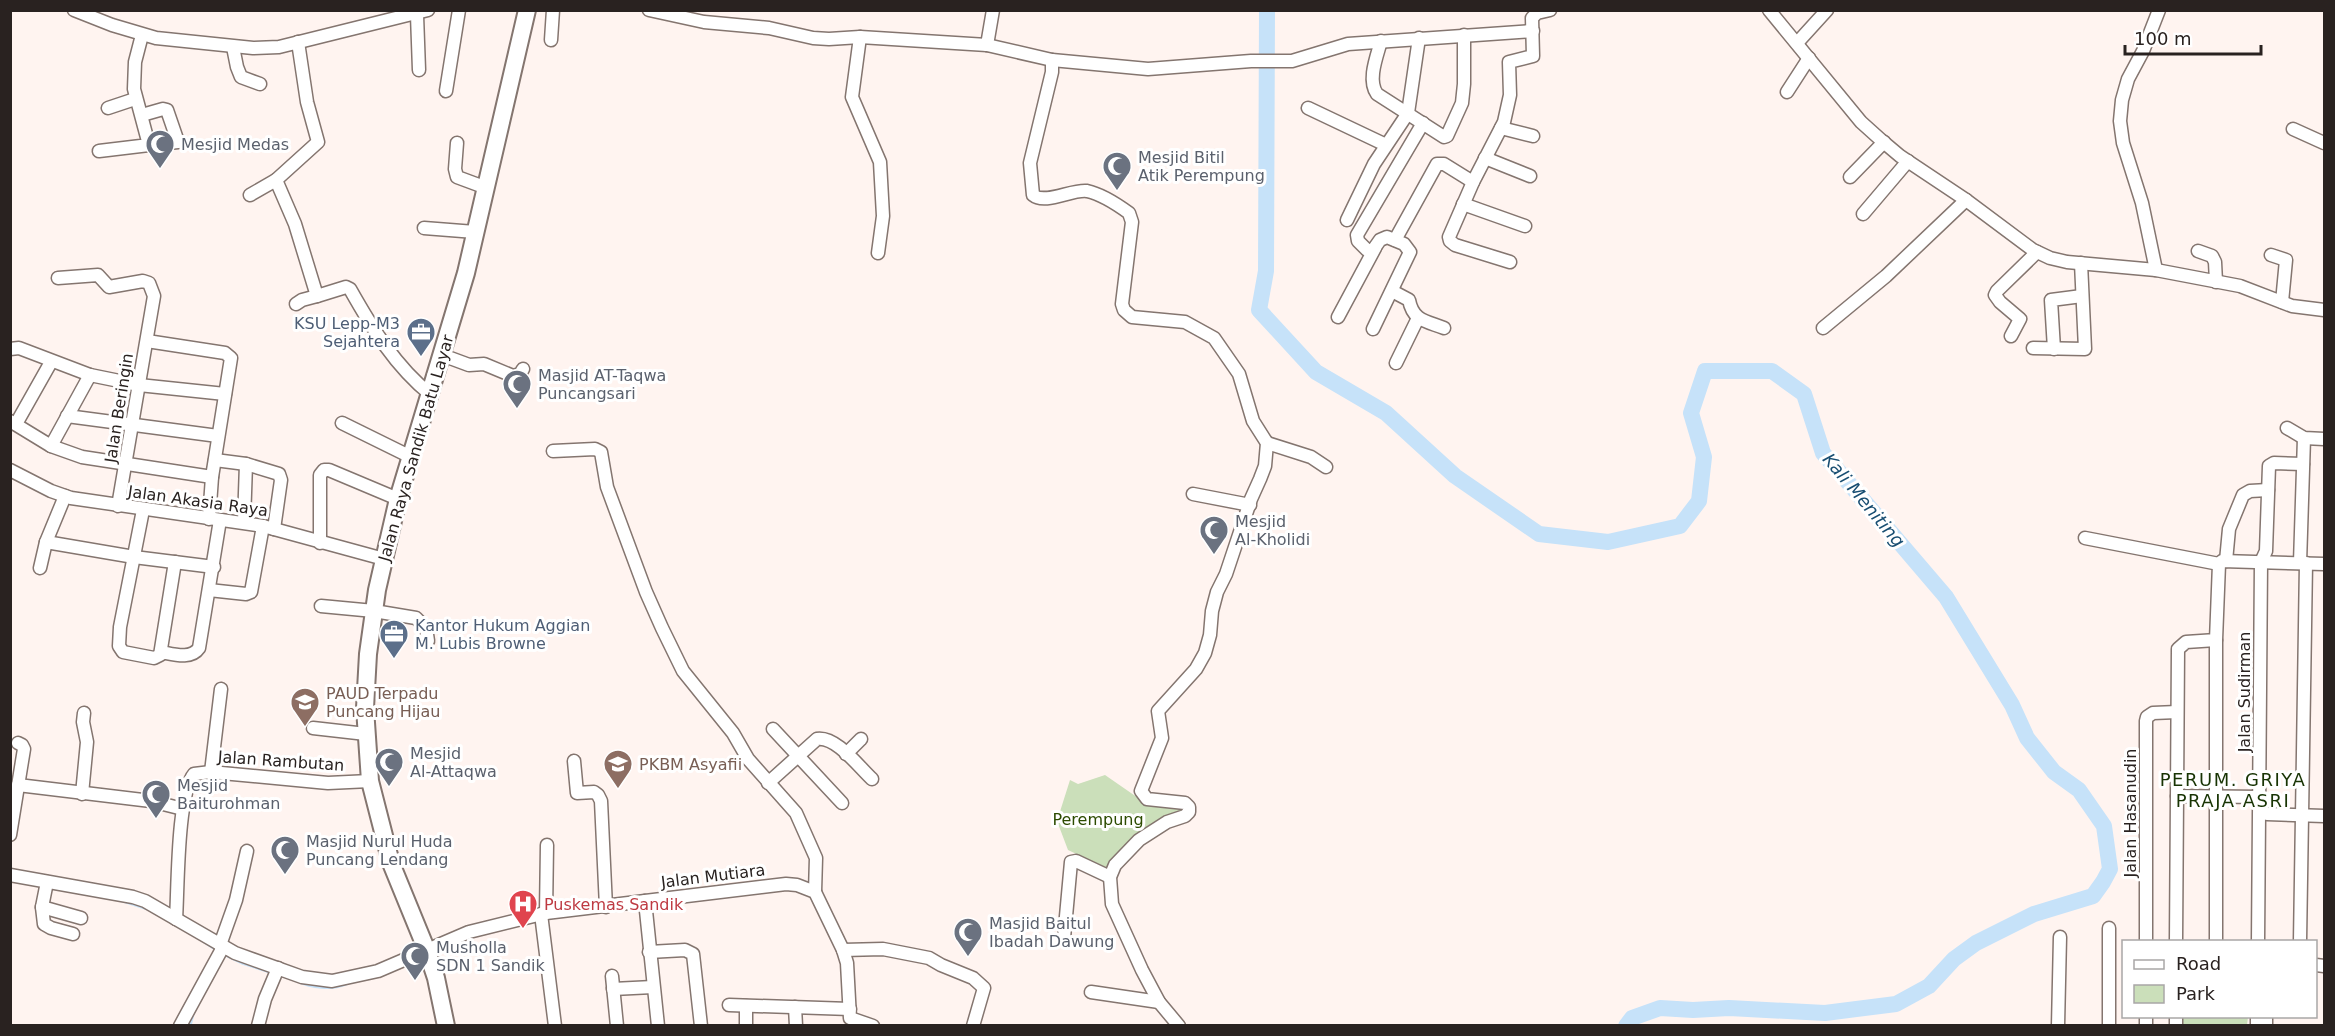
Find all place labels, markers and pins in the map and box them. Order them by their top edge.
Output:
mosque icon: Mesjid Medas [144,128,176,170]
place label: Mesjid Medas [181,135,289,154]
place label: Mesjid Bitil Atik Perempung [1138,148,1265,185]
mosque icon: Mesjid Bitil Atik Perempung [1101,150,1133,192]
place label: KSU Lepp-M3 Sejahtera [294,314,400,351]
office icon: KSU Lepp-M3 Sejahtera [405,316,437,358]
place label: Masjid AT-Taqwa Puncangsari [538,366,666,403]
mosque icon: Masjid AT-Taqwa Puncangsari [501,368,533,410]
place label: Mesjid Al-Kholidi [1235,512,1310,549]
mosque icon: Mesjid Al-Kholidi [1198,514,1230,556]
place label: Kantor Hukum Aggian M. Lubis Browne [415,616,590,653]
office icon: Kantor Hukum Aggian M. Lubis Browne [378,618,410,660]
place label: PAUD Terpadu Puncang Hijau [326,684,441,721]
school or university icon: PAUD Terpadu Puncang Hijau [289,686,321,728]
place label: Mesjid Al-Attaqwa [410,744,497,781]
mosque icon: Mesjid Al-Attaqwa [373,746,405,788]
school or university icon: PKBM Asyafii [602,748,634,790]
place label: PKBM Asyafii [639,755,742,774]
place label: Mesjid Baiturohman [177,776,280,813]
mosque icon: Mesjid Baiturohman [140,778,172,820]
place label: Masjid Nurul Huda Puncang Lendang [306,832,453,869]
mosque icon: Masjid Nurul Huda Puncang Lendang [269,834,301,876]
hospital icon: Puskemas Sandik [507,888,539,930]
place label: Puskemas Sandik [544,895,684,914]
place label: Masjid Baitul Ibadah Dawung [989,914,1115,951]
mosque icon: Masjid Baitul Ibadah Dawung [952,916,984,958]
place label: Musholla SDN 1 Sandik [436,938,546,975]
mosque icon: Musholla SDN 1 Sandik [399,940,431,982]

